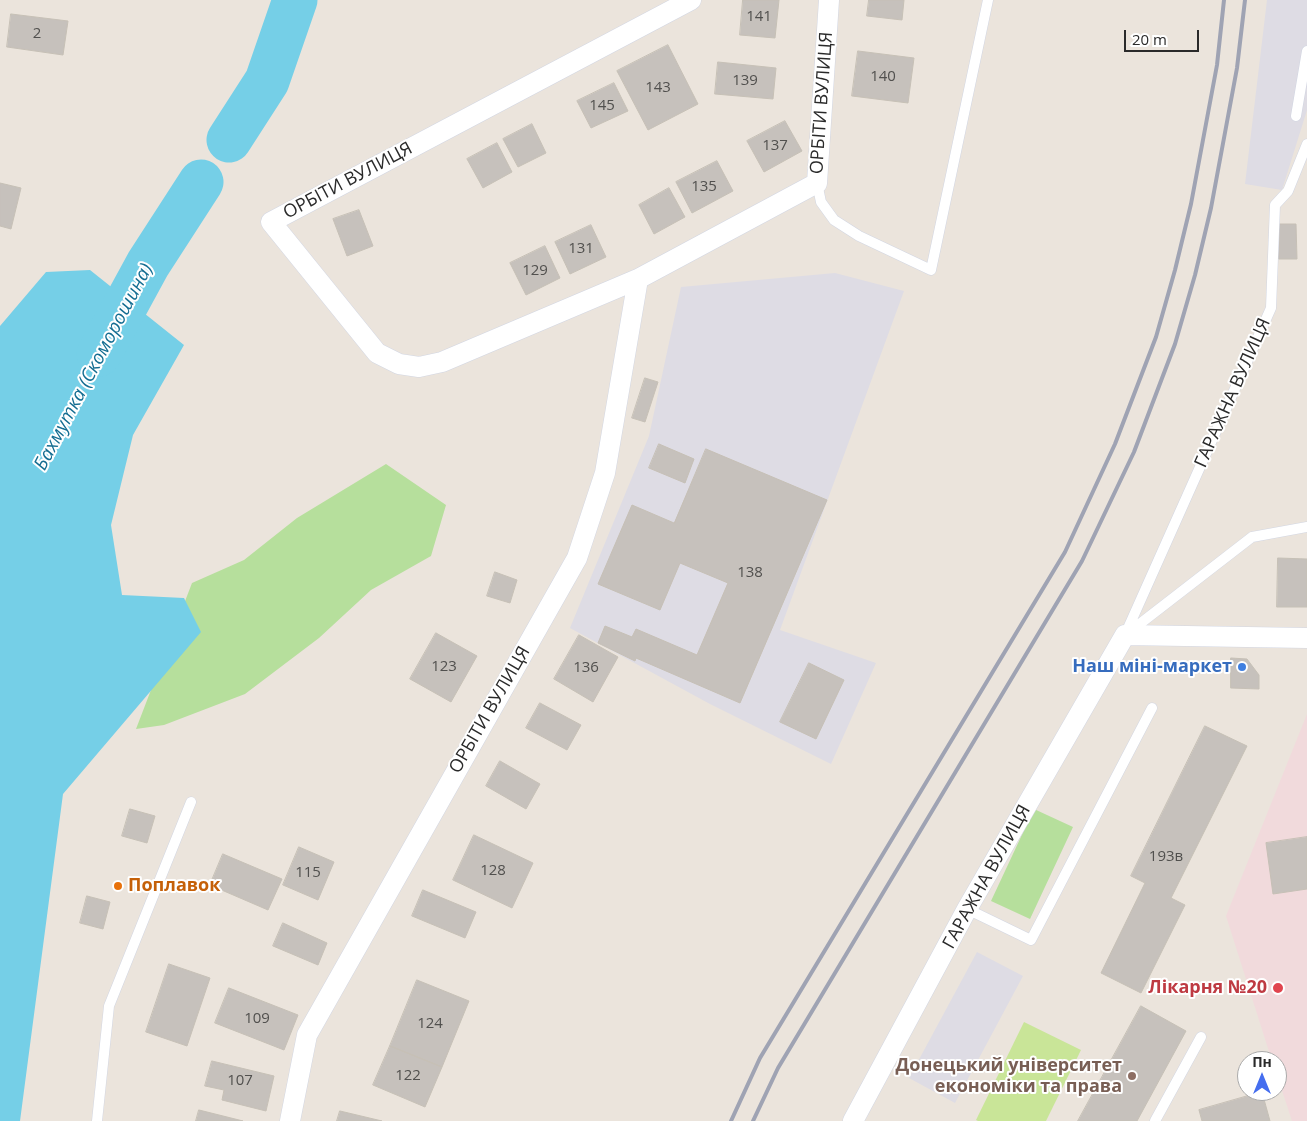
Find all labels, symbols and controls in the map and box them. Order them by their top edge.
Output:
house number: 141 [746,8,772,26]
scale bar [1127,20,1202,52]
house number: 2 [33,25,41,43]
text: 20 m [1132,29,1167,49]
street label: ОРБІТИ ВУЛИЦЯ [806,31,838,175]
house number: 140 [870,68,896,86]
house number: 139 [732,72,758,90]
house number: 143 [645,79,671,97]
house number: 145 [589,97,615,115]
house number: 137 [762,137,788,155]
street label: ОРБІТИ ВУЛИЦЯ [280,138,416,224]
house number: 135 [691,178,717,196]
house number: 131 [568,240,594,258]
water label: Бахмутка (Скоморошина) [30,260,158,474]
house number: 129 [522,262,548,280]
street label: ГАРАЖНА ВУЛИЦЯ [1190,315,1276,471]
house number: 138 [737,564,763,582]
street label: ОРБІТИ ВУЛИЦЯ [445,643,535,777]
place label: Наш міні-маркет [1072,656,1232,678]
house number: 123 [431,658,457,676]
house number: 136 [573,659,599,677]
marker: Наш міні-маркет [1236,661,1248,673]
street label: ГАРАЖНА ВУЛИЦЯ [938,801,1036,953]
house number: 193в [1149,848,1183,866]
house number: 128 [480,862,506,880]
house number: 115 [295,864,321,882]
place label: Поплавок [128,875,220,897]
marker: Поплавок [112,880,124,892]
place label: Лікарня №20 [1148,977,1267,999]
marker: Лікарня №20 [1271,981,1285,995]
house number: 109 [244,1010,270,1028]
house number: 124 [417,1015,443,1033]
north arrow [1237,1051,1287,1101]
text: Пн [1252,1052,1272,1071]
place label: Донецький університет економіки та права [896,1055,1122,1098]
house number: 122 [395,1067,421,1085]
marker: Донецький університет економіки та права [1126,1070,1138,1082]
house number: 107 [227,1072,253,1090]

